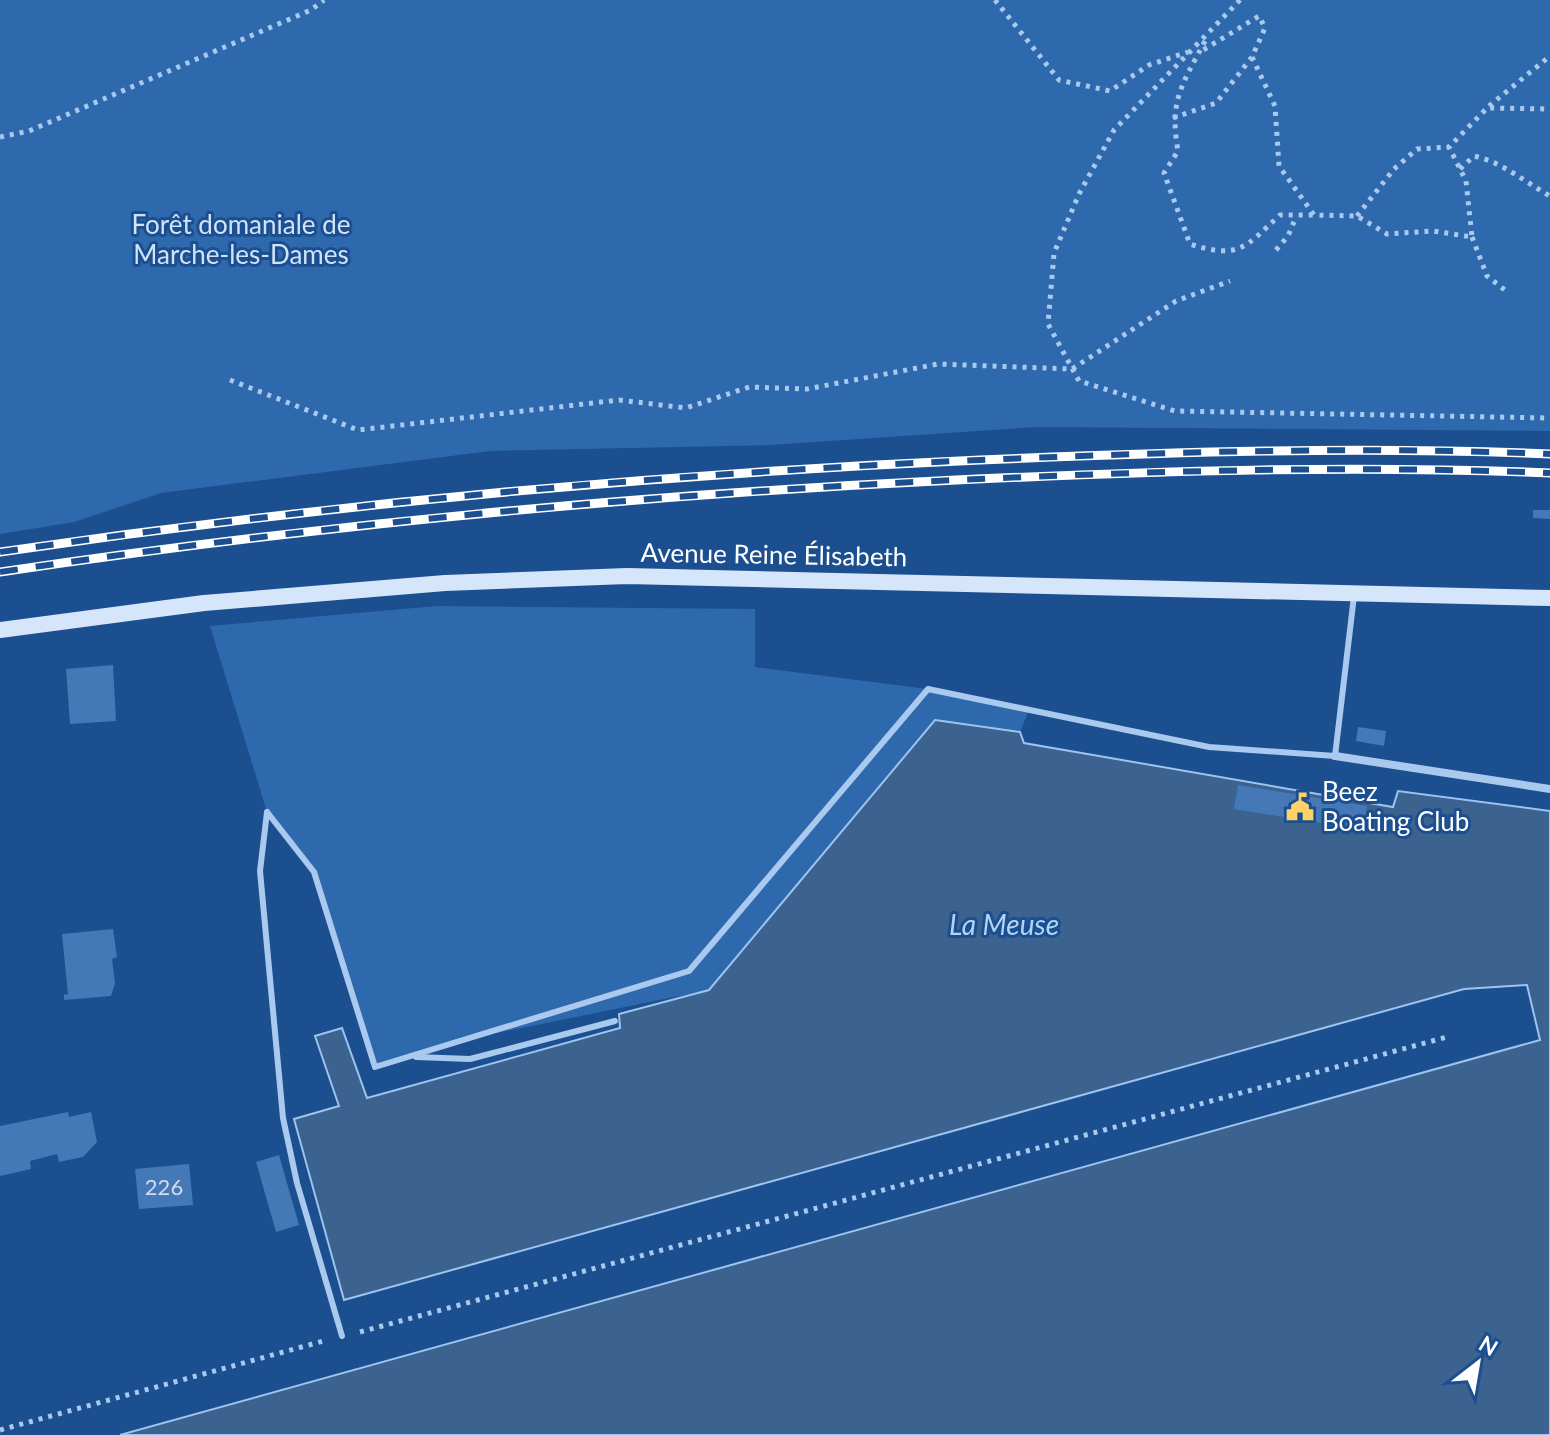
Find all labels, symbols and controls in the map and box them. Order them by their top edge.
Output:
park label: Forêt domaniale de Marche-les-Dames [132,208,350,270]
street label: Avenue Reine Élisabeth [641,536,908,572]
place label: Beez Boating Club [1322,775,1469,837]
public building icon: Beez Boating Club [1285,792,1315,822]
water label: La Meuse [949,907,1059,941]
house number: 226 [145,1173,183,1200]
north arrow [1438,1323,1518,1403]
text: N [1474,1329,1503,1361]

